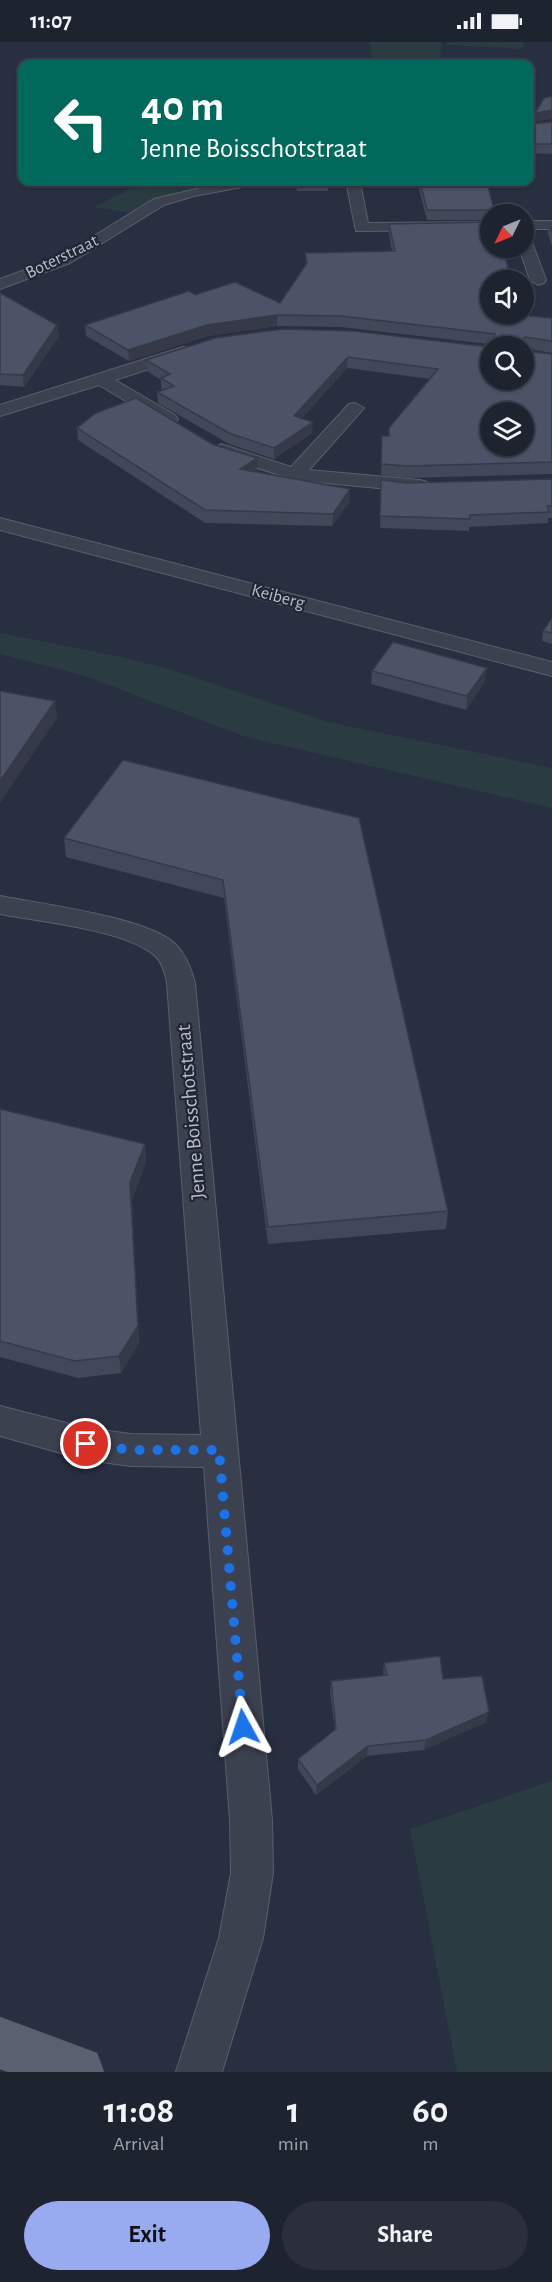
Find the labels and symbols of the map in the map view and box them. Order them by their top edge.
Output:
north arrow [480,204,534,258]
street label: Boterstraat [23,232,101,282]
street label: Keiberg [249,581,307,613]
street label: Jenne Boisschotstraat [173,1023,209,1200]
pin [60,1418,111,1469]
position arrow [211,1695,275,1759]

